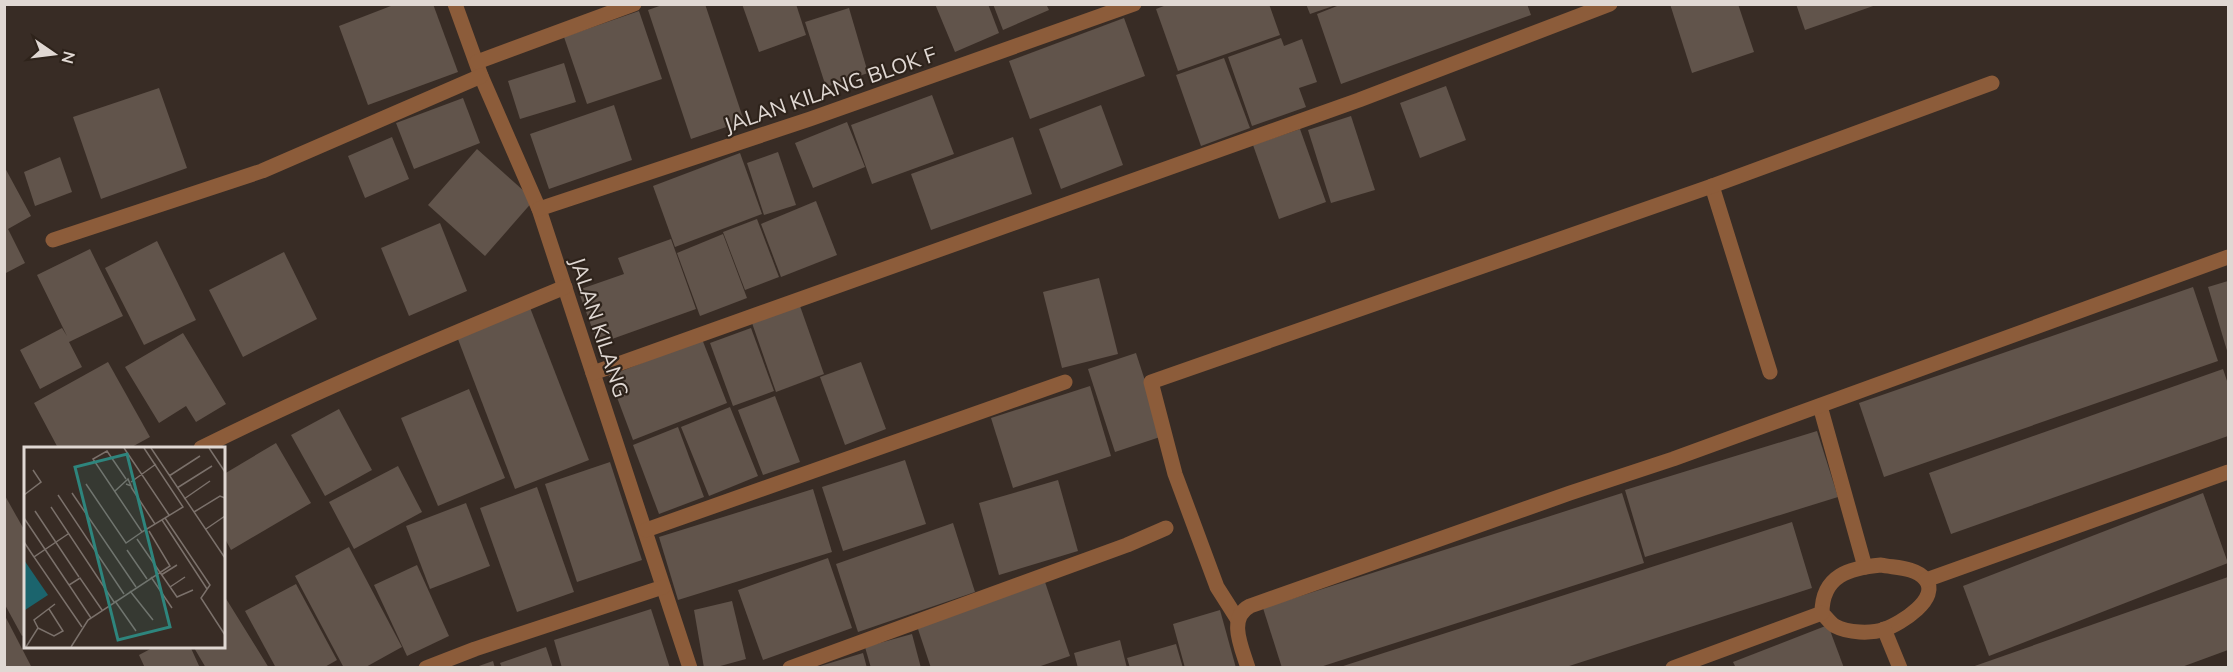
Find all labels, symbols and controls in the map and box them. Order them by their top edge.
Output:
north arrow [24,24,84,84]
street label: JALAN KILANG BLOK F [720,40,940,138]
text: N [57,49,80,66]
street label: JALAN KILANG [565,253,635,401]
inset map [24,447,225,648]

